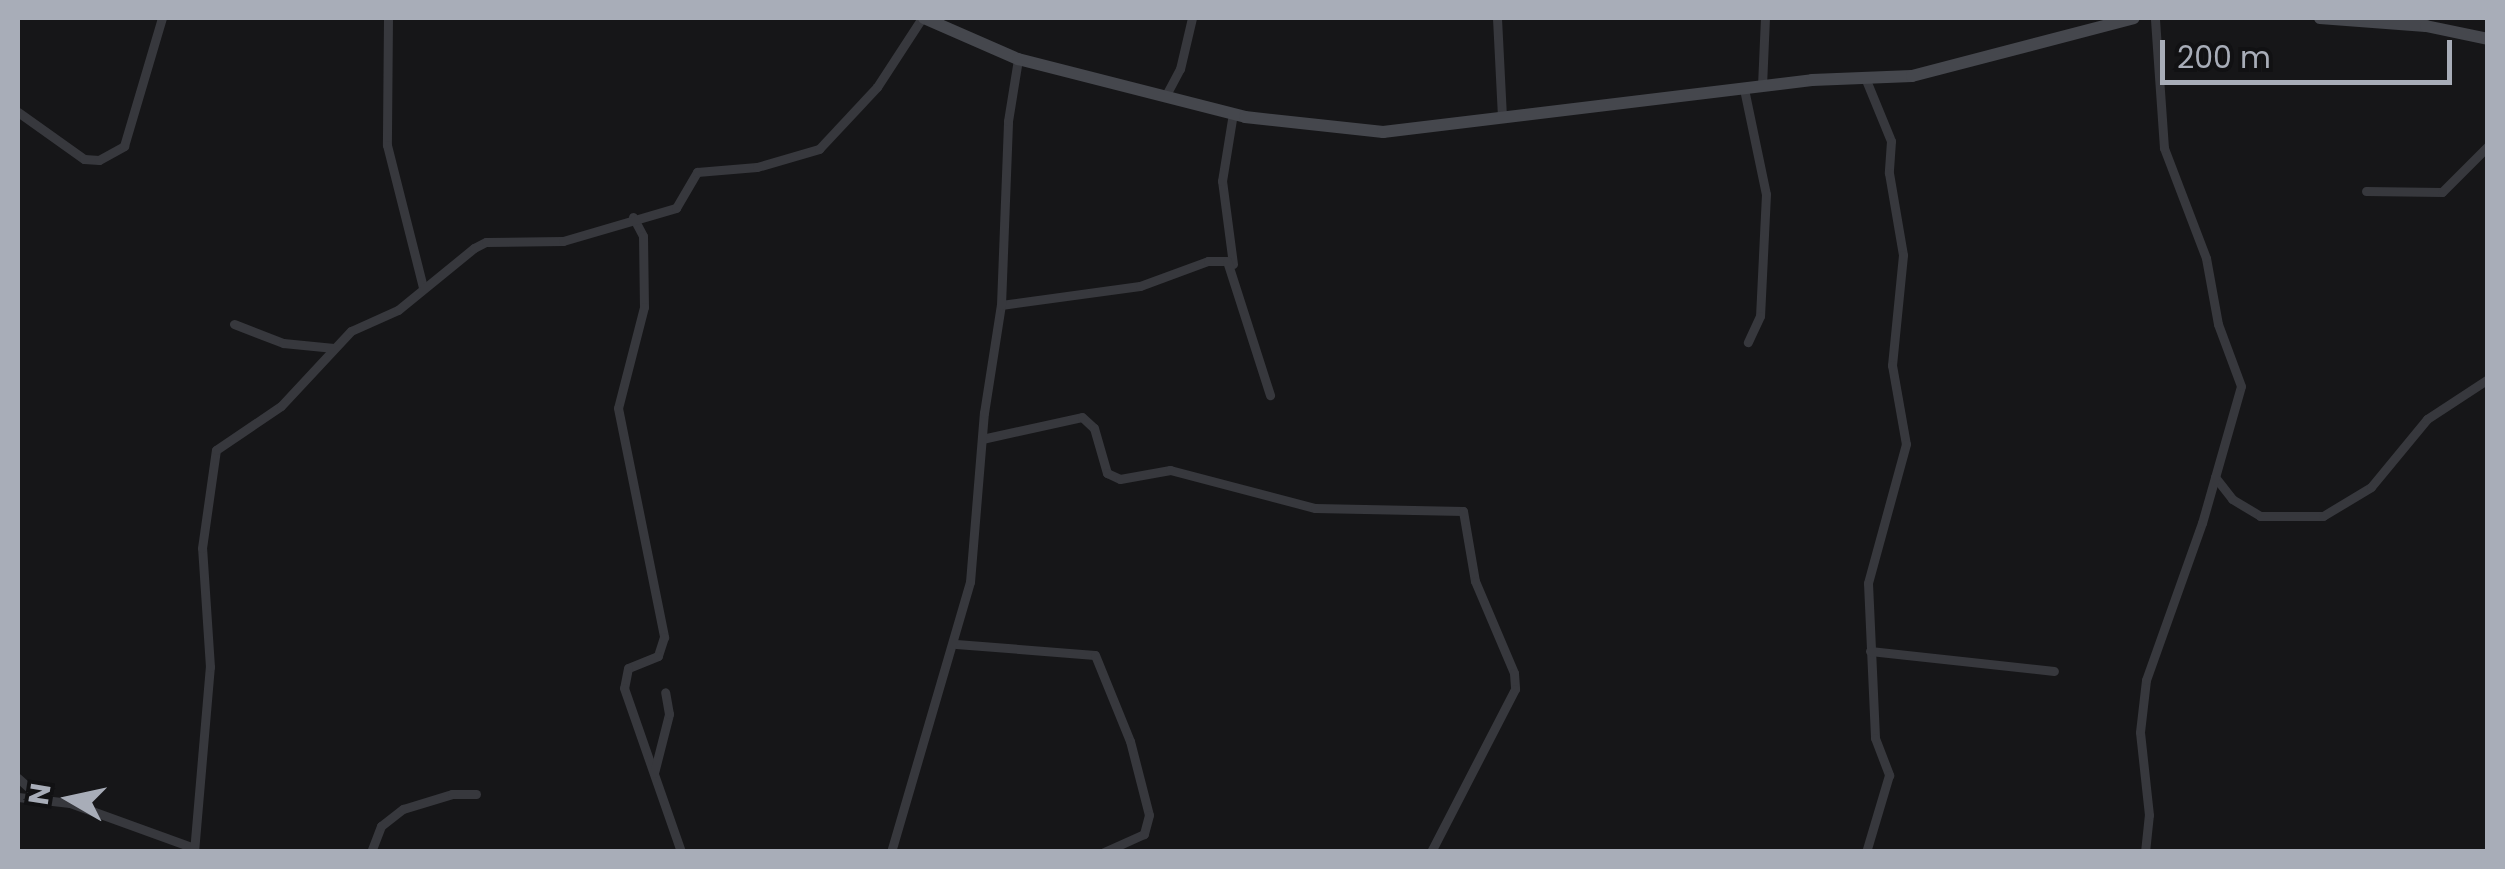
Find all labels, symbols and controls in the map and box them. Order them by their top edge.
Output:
scale bar [2165,20,2458,82]
text: 200 m [2177,36,2271,79]
north arrow [20,749,120,849]
text: N [19,781,61,808]

